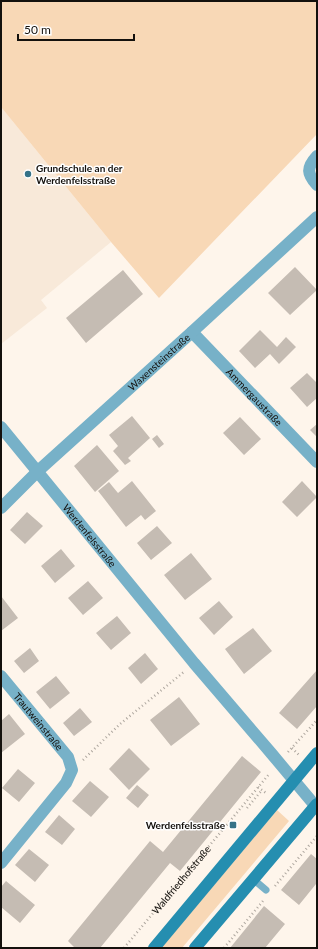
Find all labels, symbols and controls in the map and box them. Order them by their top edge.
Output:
scale bar [18,16,134,42]
text: 50 m [24,22,51,37]
place label: Grundschule an der Werdenfelsstraße [36,162,123,186]
marker: Grundschule an der Werdenfelsstraße [23,169,33,179]
street label: Waxensteinstraße [125,331,192,393]
street label: Ammergaustraße [224,366,285,428]
street label: Werdenfelsstraße [60,501,119,569]
street label: Trautweinstraße [11,690,66,753]
place label: Werdenfelsstraße [146,819,226,831]
marker: Werdenfelsstraße [228,820,238,830]
street label: Waldfriedhofstraße [149,843,213,916]

